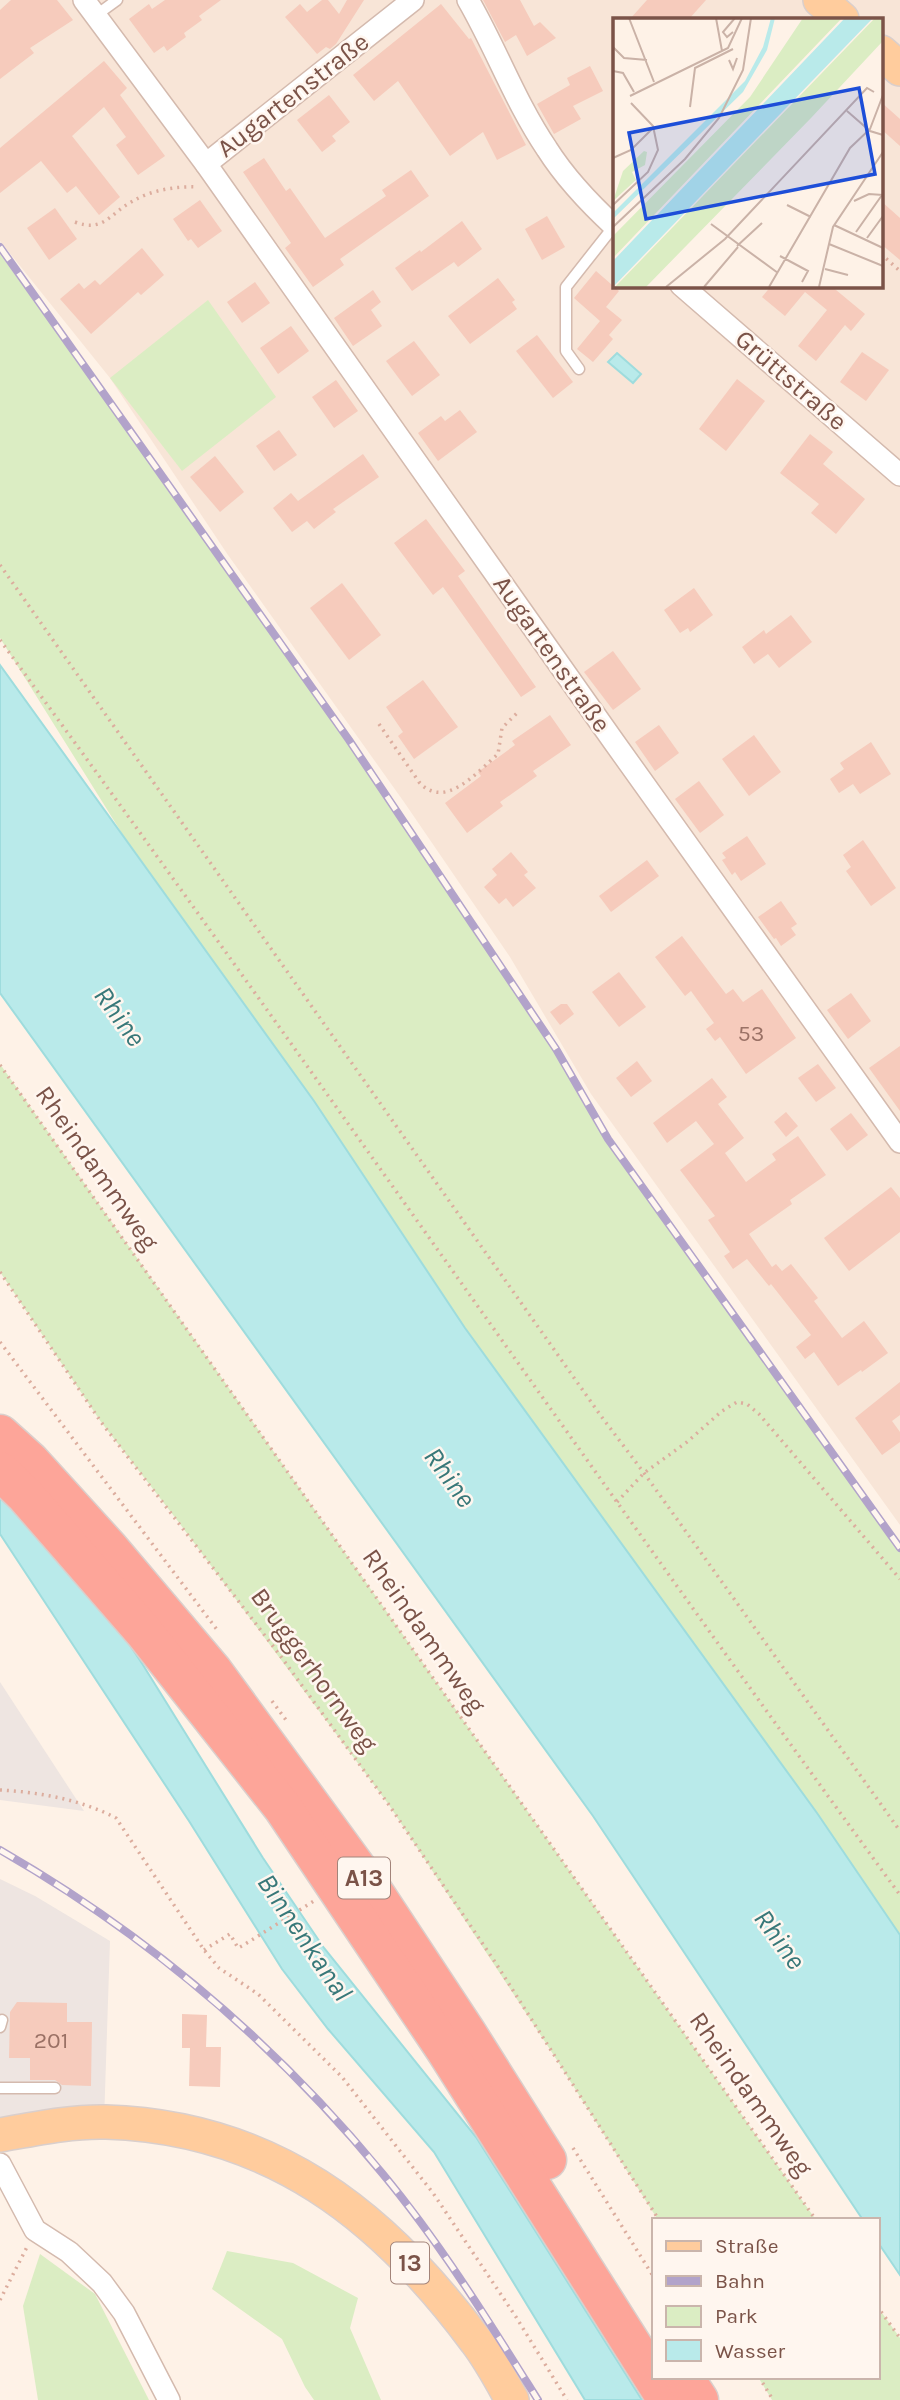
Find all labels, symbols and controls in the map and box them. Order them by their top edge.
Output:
inset map [613,18,883,287]
street label: Augartenstraße [211,26,375,164]
street label: Grüttstraße [729,323,853,437]
street label: Augartenstraße [486,570,618,738]
water label: Rhine [87,979,153,1053]
house number: 53 [738,1020,764,1047]
street label: Rheindammweg [29,1080,165,1256]
water label: Rhine [417,1440,483,1514]
street label: Rheindammweg [356,1543,492,1719]
street label: Bruggerhornweg [244,1582,384,1758]
road number: A13 [338,1857,390,1898]
water label: Binnenkanal [250,1867,360,2007]
water label: Rhine [747,1902,813,1976]
street label: Rheindammweg [683,2006,819,2182]
house number: 201 [34,2027,68,2054]
legend [652,2218,879,2379]
text: Straße [715,2234,778,2258]
road number: 13 [391,2242,429,2284]
text: Bahn [715,2269,765,2293]
text: Park [715,2304,758,2328]
text: Wasser [715,2339,786,2363]

